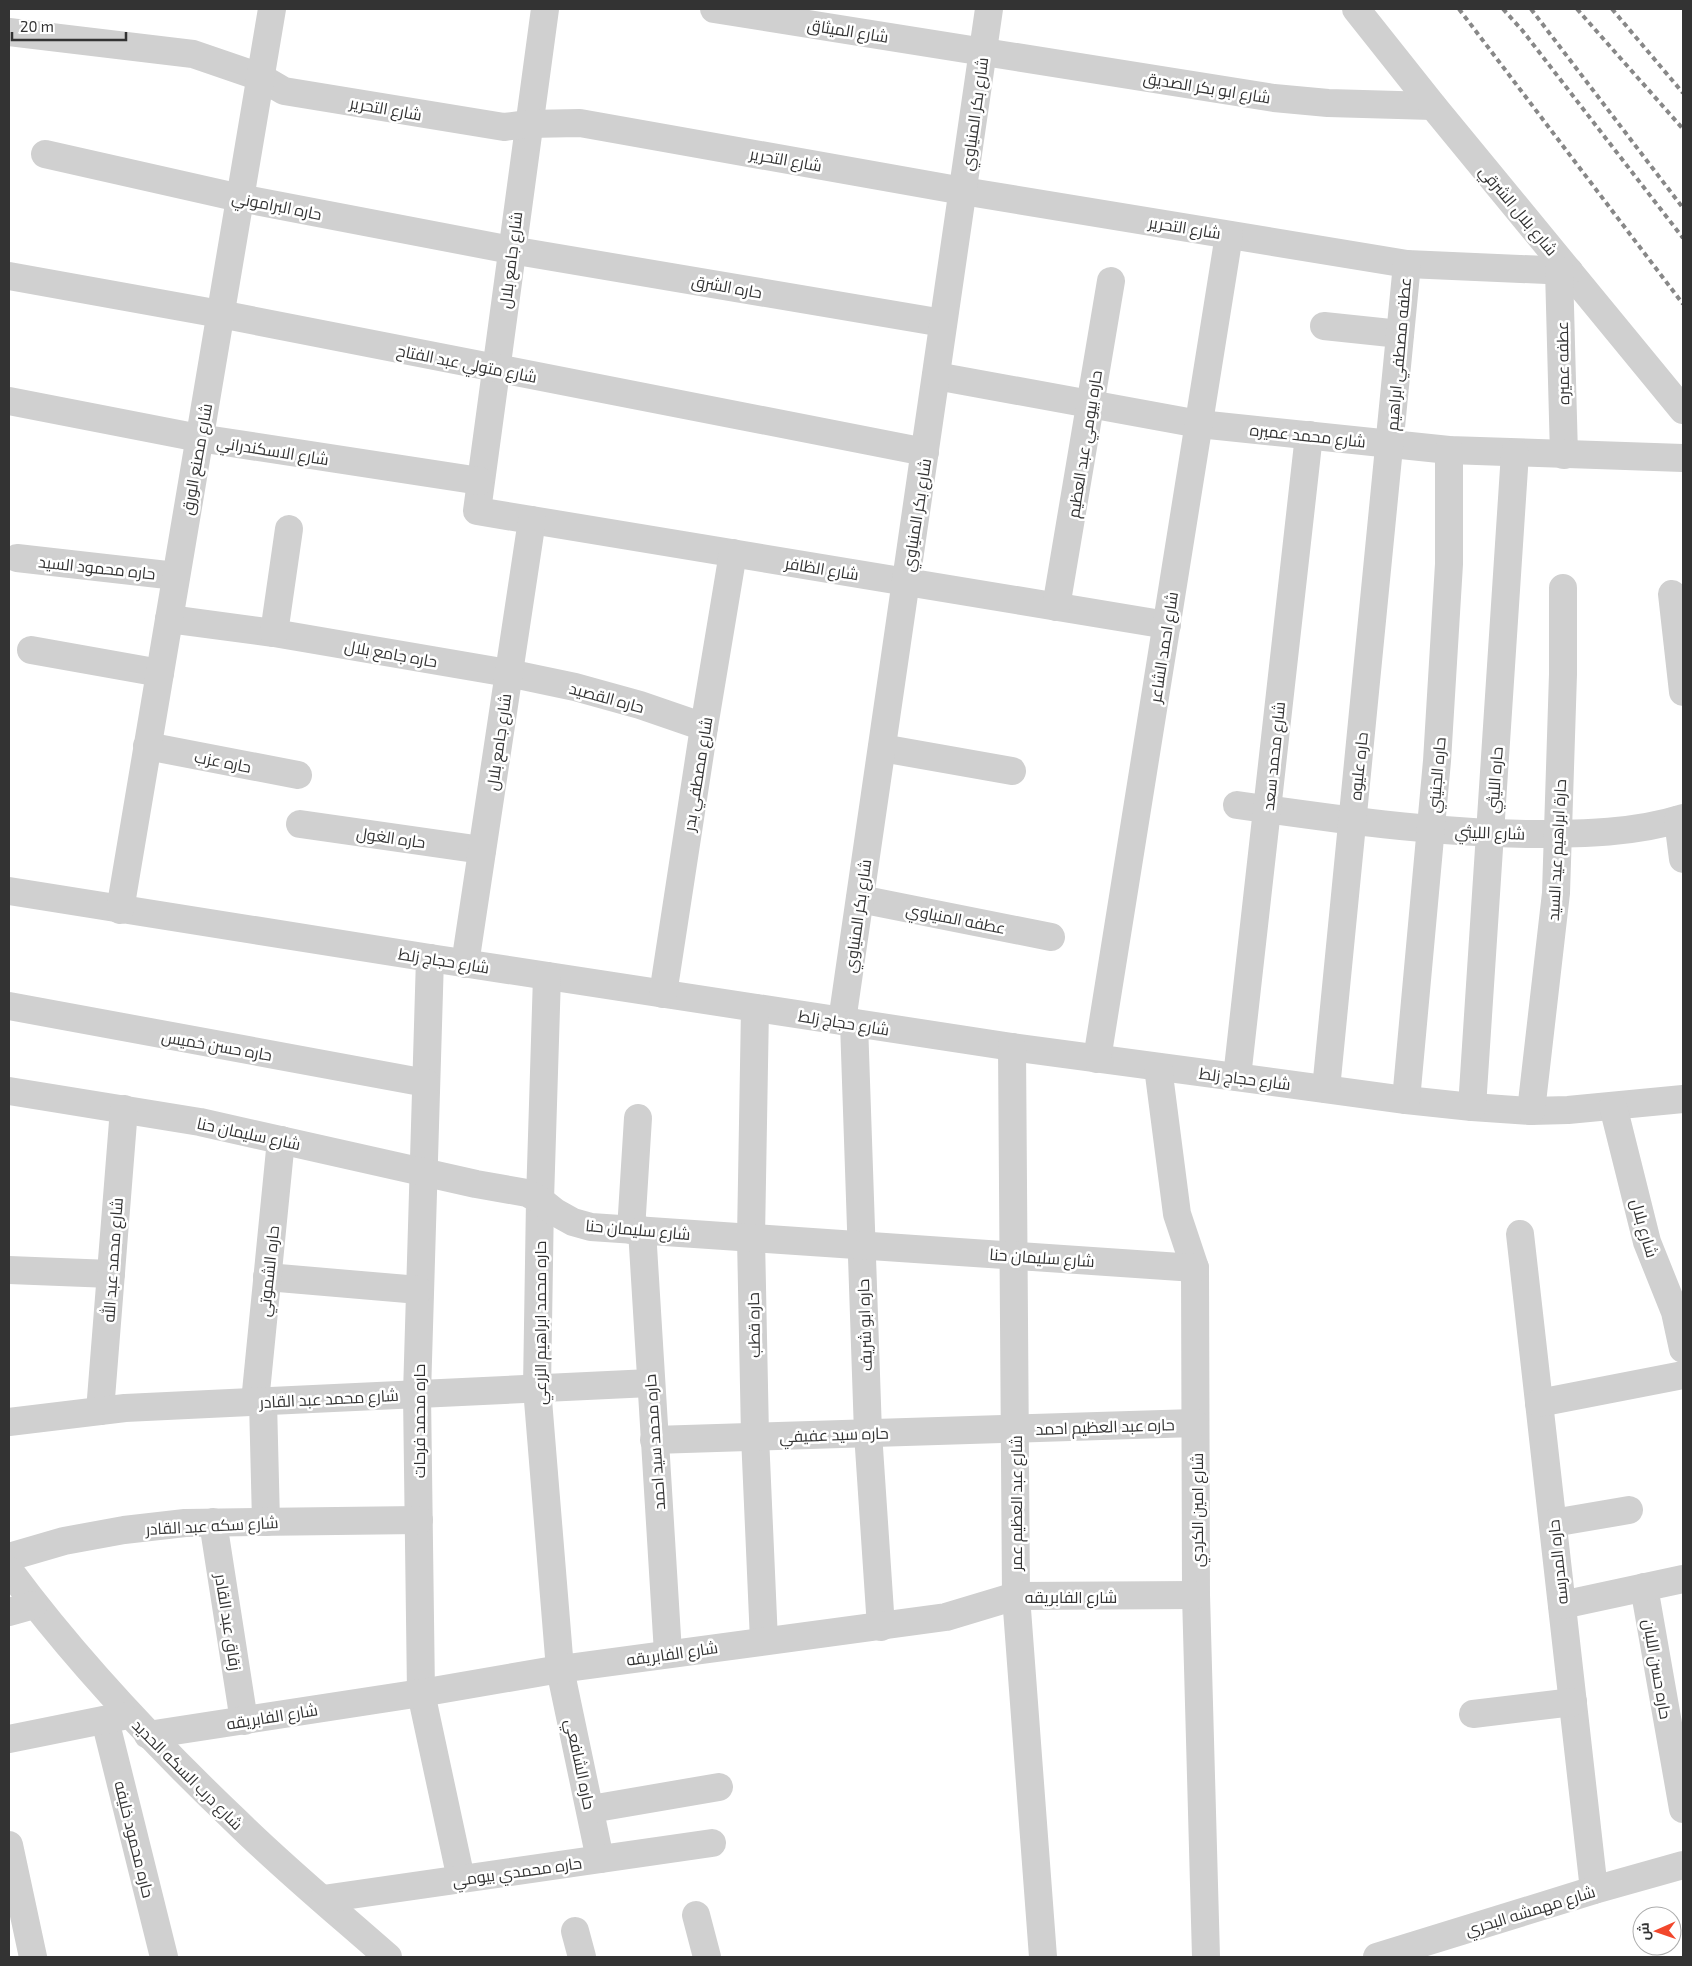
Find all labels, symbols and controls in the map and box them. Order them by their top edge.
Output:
scale bar [12,10,126,42]
street label: شارع الميثاق [806,14,890,49]
text: 20 m [20,17,54,35]
street label: شارع بكر المنياوي [957,56,996,173]
street label: شارع ابو بكر الصديق [1142,68,1272,109]
street label: شارع التحرير [347,92,423,127]
street label: شارع التحرير [747,143,823,178]
street label: شارع بلال الشرقي [1472,161,1562,262]
street label: حاره البراموني [229,187,324,228]
street label: شارع جامع بلال [495,210,528,310]
street label: شارع التحرير [1146,212,1222,245]
street label: حاره الشرق [690,270,764,304]
street label: عطفه مصطفي ابراهيم [1382,276,1419,432]
street label: عطفه عميره [1552,321,1573,405]
street label: شارع متولي عبد الفتاح [394,340,539,391]
street label: حاره بيومي عبد العظيم [1063,369,1110,520]
street label: شارع مصنع الورق [177,402,218,517]
street label: شارع محمد عميره [1249,419,1367,454]
street label: شارع الاسكندراني [215,432,330,473]
street label: شارع بكر المنياوي [898,457,939,574]
street label: حاره محمود السيد [37,551,157,584]
street label: شارع الظافر [782,553,860,586]
street label: شارع احمد الشاعر [1145,590,1184,705]
street label: حاره جامع بلال [343,635,439,673]
street label: حاره القصيد [567,678,646,717]
street label: شارع جامع بلال [482,692,517,792]
street label: شارع محمد سعد [1258,701,1291,812]
street label: شارع مصطفي بدر [678,715,720,834]
street label: حاره عليوه [1345,731,1372,801]
street label: حاره الجنيني [1423,736,1454,814]
street label: حاره عزب [193,746,253,777]
street label: حاره الليثي [1482,746,1511,814]
street label: حارة ابراهيم عيد السيد [1543,779,1572,922]
street label: شارع الليثي [1454,821,1526,848]
street label: حاره الغول [355,823,427,853]
street label: شارع بكر المنياوي [840,858,879,975]
street label: عطفه المنياوي [904,899,1007,942]
street label: شارع حجاج زلط [397,943,491,980]
street label: شارع حجاج زلط [797,1005,891,1042]
street label: حاره حسن خميس [160,1026,274,1066]
street label: شارع حجاج زلط [1198,1063,1292,1096]
street label: شارع سليمان حنا [195,1113,303,1156]
street label: شارع بلال [1625,1196,1662,1260]
street label: شارع محمد عبد الله [98,1197,129,1323]
street label: شارع سليمان حنا [584,1215,691,1246]
street label: حاره الشموتي [254,1224,287,1318]
street label: حاره محمد ابراهيم الزرعي [530,1241,554,1405]
street label: شارع سليمان حنا [989,1244,1095,1273]
street label: حاره ابو شريف [853,1279,876,1371]
street label: حاره قطب [743,1292,764,1358]
street label: حاره محمد فرحات [409,1364,429,1478]
street label: حاره محمد سيد احمد [640,1373,669,1511]
street label: شارع محمد عبد القادر [258,1385,399,1414]
street label: حاره عبد العظيم احمد [1035,1414,1175,1441]
street label: حاره سيد عفيفي [779,1423,889,1450]
street label: شارع عبد العظيم عمر [1006,1435,1028,1572]
street label: شارع امين الكردي [1187,1453,1211,1567]
street label: شارع سكه عبد القادر [144,1512,279,1541]
street label: حاره المدرسه [1543,1518,1572,1606]
street label: زقاق عبد القادر [210,1571,246,1672]
street label: شارع الفابريقه [1025,1587,1117,1609]
street label: حاره حسن اللبان [1638,1617,1676,1721]
street label: شارع الفابريقه [625,1637,719,1672]
street label: شارع الفابريقه [225,1699,320,1736]
street label: شارع درب السكه الحديد [127,1715,247,1835]
street label: حاره الشافعي [557,1717,600,1812]
street label: حاره محمود خليفه [110,1779,159,1900]
street label: حاره محمدي بيومي [451,1853,584,1894]
street label: شارع مهمشه البحري [1463,1881,1599,1944]
north arrow [1632,1906,1682,1956]
text: ش [1635,1922,1653,1941]

